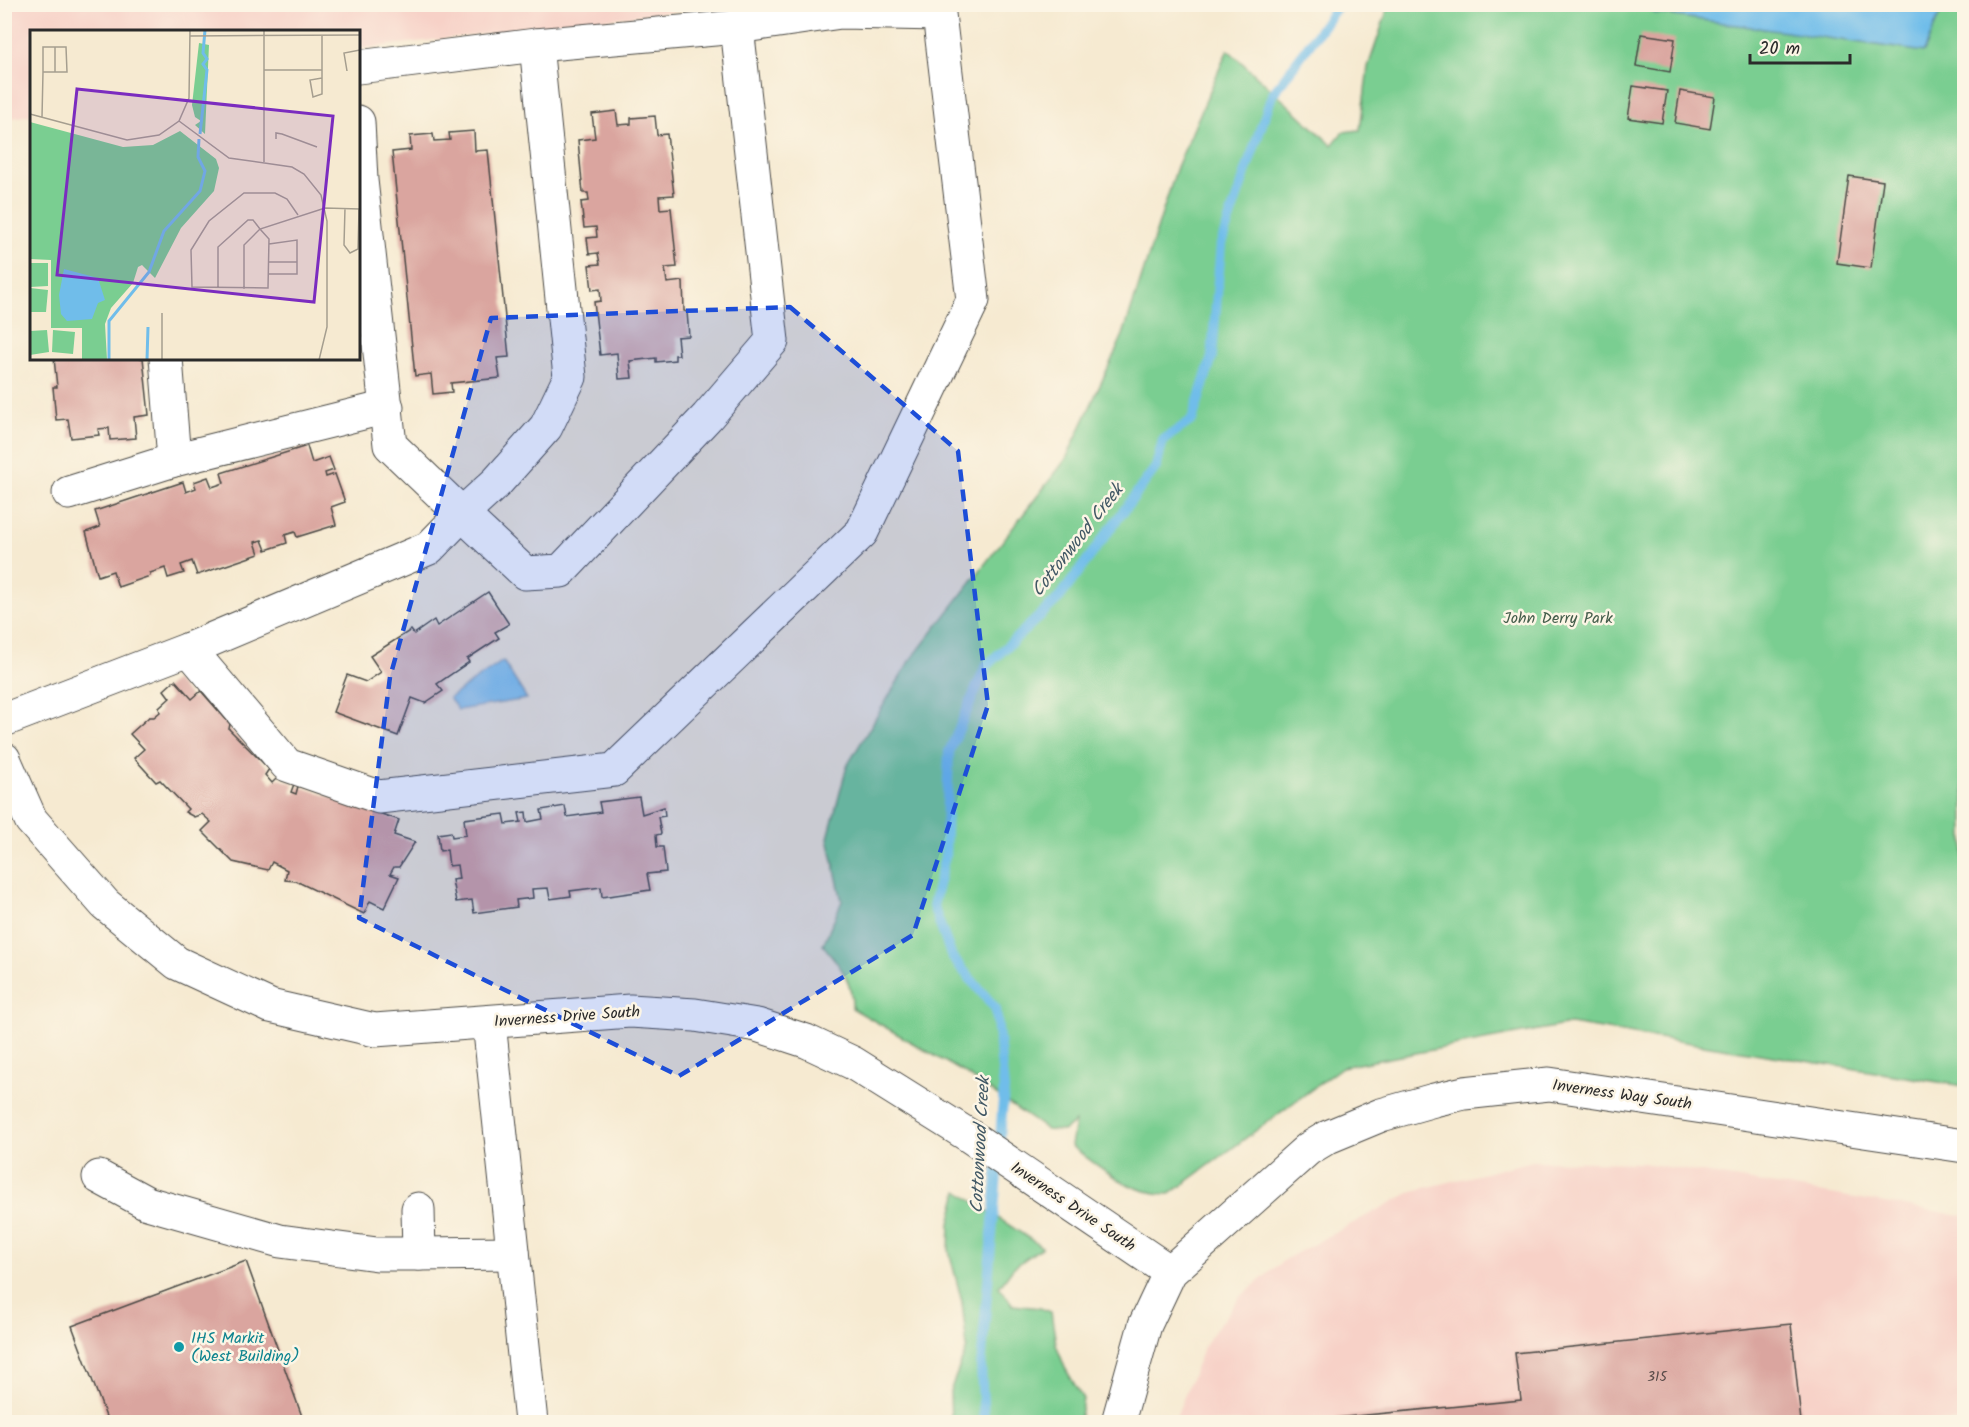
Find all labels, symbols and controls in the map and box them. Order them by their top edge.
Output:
scale bar [1750,27,1850,65]
inset map [30,30,360,360]
text: 20 m [1759,35,1800,64]
water label: Cottonwood Creek [1025,476,1133,604]
park label: John Derry Park [1503,606,1613,631]
street label: Inverness Drive South [493,999,641,1035]
water label: Cottonwood Creek [963,1073,999,1214]
street label: Inverness Way South [1551,1073,1693,1117]
street label: Inverness Drive South [1005,1156,1141,1258]
place label: IHS Markit (West Building) [191,1326,300,1369]
marker: IHS Markit (West Building) [172,1340,186,1354]
house number: 315 [1647,1366,1668,1388]

